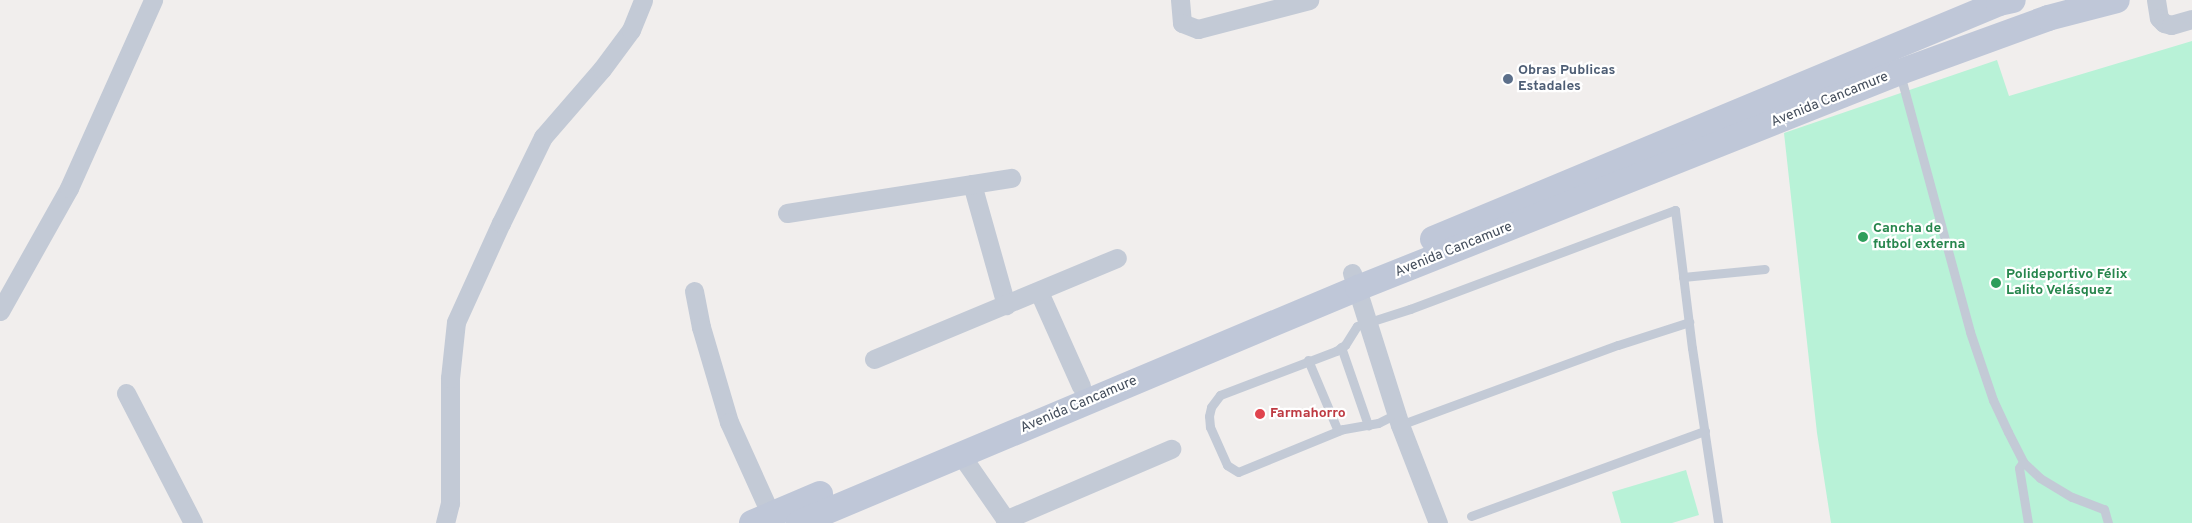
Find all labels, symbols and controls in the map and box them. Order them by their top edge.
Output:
place label: Obras Publicas Estadales [1518,63,1615,95]
street label: Avenida Cancamure [1769,69,1891,131]
marker: Obras Publicas Estadales [1502,73,1514,85]
street label: Avenida Cancamure [1393,219,1515,281]
place label: Cancha de futbol externa [1873,221,1965,253]
marker: Cancha de futbol externa [1857,231,1869,243]
place label: Polideportivo Félix Lalito Velásquez [2006,267,2128,300]
marker: Polideportivo Félix Lalito Velásquez [1990,277,2002,289]
street label: Avenida Cancamure [1018,373,1140,437]
place label: Farmahorro [1270,406,1346,422]
marker: Farmahorro [1254,408,1266,420]

